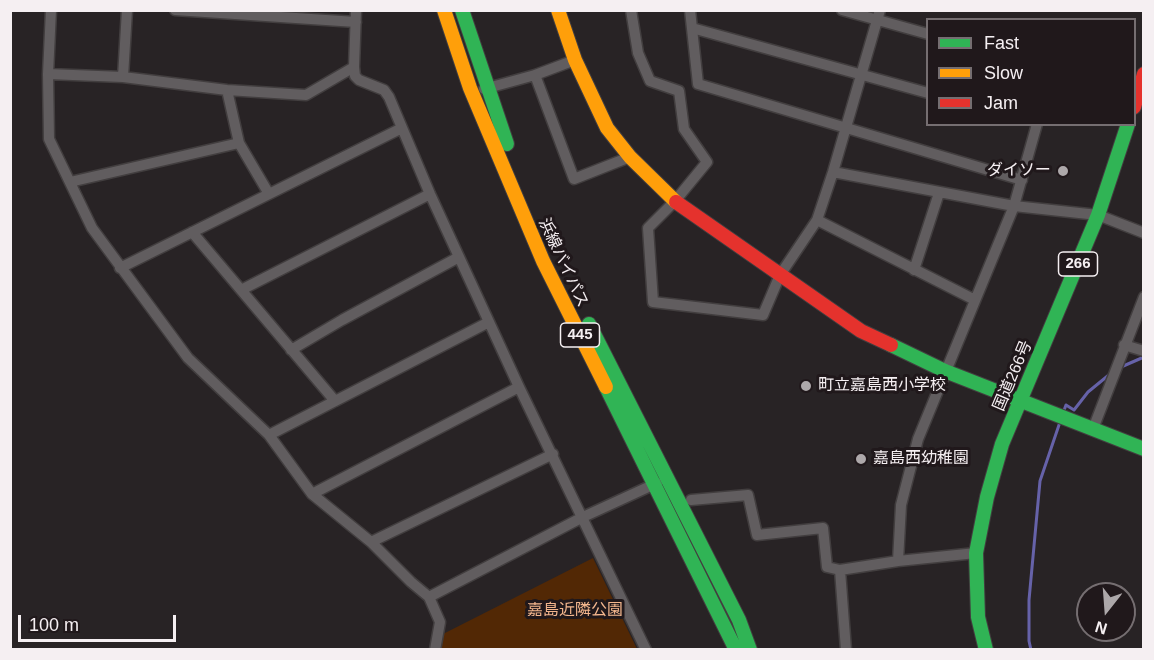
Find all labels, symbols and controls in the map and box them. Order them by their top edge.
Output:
legend [926,18,1136,126]
text: Fast [984,33,1019,53]
text: Slow [984,63,1023,83]
text: Jam [984,93,1018,113]
place label: ダイソー [987,161,1051,181]
marker: ダイソー [1056,164,1070,178]
street label: 浜線バイパス [534,215,592,311]
road number: 266 [1058,252,1098,276]
road number: 445 [560,323,600,347]
street label: 国道266号 [990,338,1036,414]
place label: 町立嘉島西小学校 [818,376,946,396]
marker: 町立嘉島西小学校 [799,379,813,393]
place label: 嘉島西幼稚園 [873,449,969,469]
marker: 嘉島西幼稚園 [854,452,868,466]
north arrow [1076,582,1136,642]
park label: 嘉島近隣公園 [527,601,623,621]
scale bar [21,603,178,641]
text: 100 m [29,615,79,635]
text: N [1093,618,1109,638]

